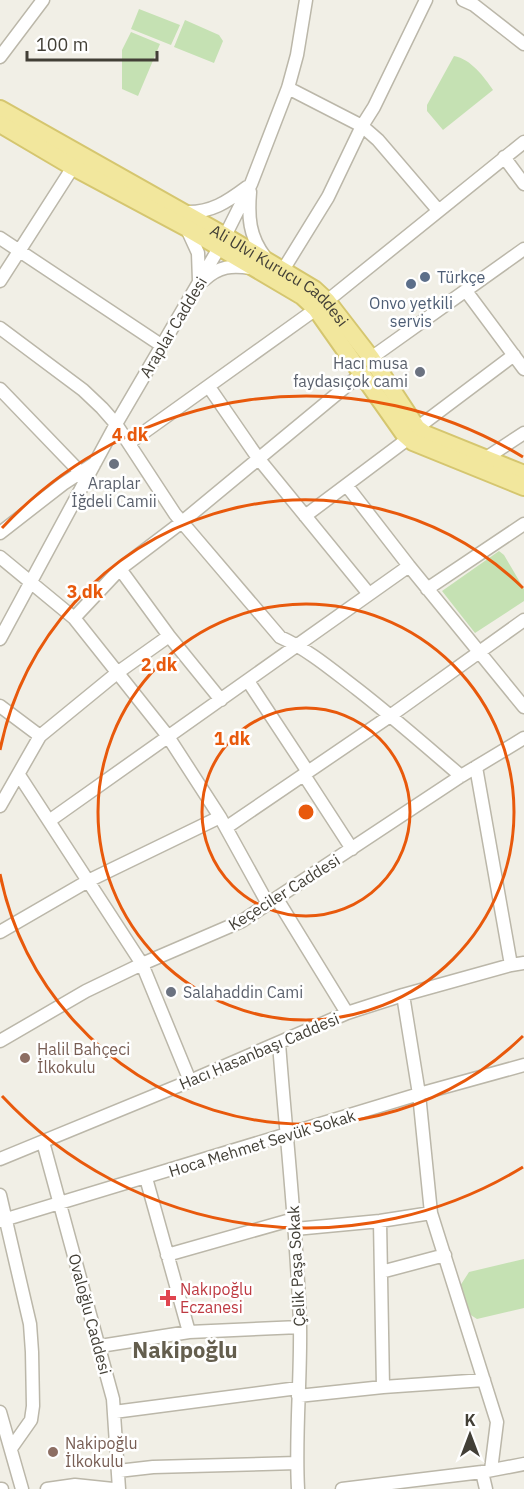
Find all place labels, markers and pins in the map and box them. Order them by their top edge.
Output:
place label: Türkçe [437,267,485,287]
marker: Türkçe [418,270,432,284]
marker: Onvo yetkili servis [404,277,418,291]
place label: Onvo yetkili servis [369,293,453,331]
place label: Hacı musa faydasıçok cami [293,353,408,391]
marker: Hacı musa faydasıçok cami [413,365,427,379]
marker: Araplar İğdeli Camii [107,457,121,471]
place label: Araplar İğdeli Camii [71,473,157,511]
centre of rings [296,802,316,822]
place label: Salahaddin Cami [183,982,303,1002]
marker: Salahaddin Cami [164,985,178,999]
place label: Halil Bahçeci İlkokulu [37,1039,130,1077]
marker: Halil Bahçeci İlkokulu [18,1051,32,1065]
place label: Nakıpoğlu Eczanesi [180,1279,252,1317]
marker: Nakıpoğlu Eczanesi [161,1291,175,1305]
place label: Nakipoğlu İlkokulu [65,1433,137,1471]
marker: Nakipoğlu İlkokulu [46,1445,60,1459]

